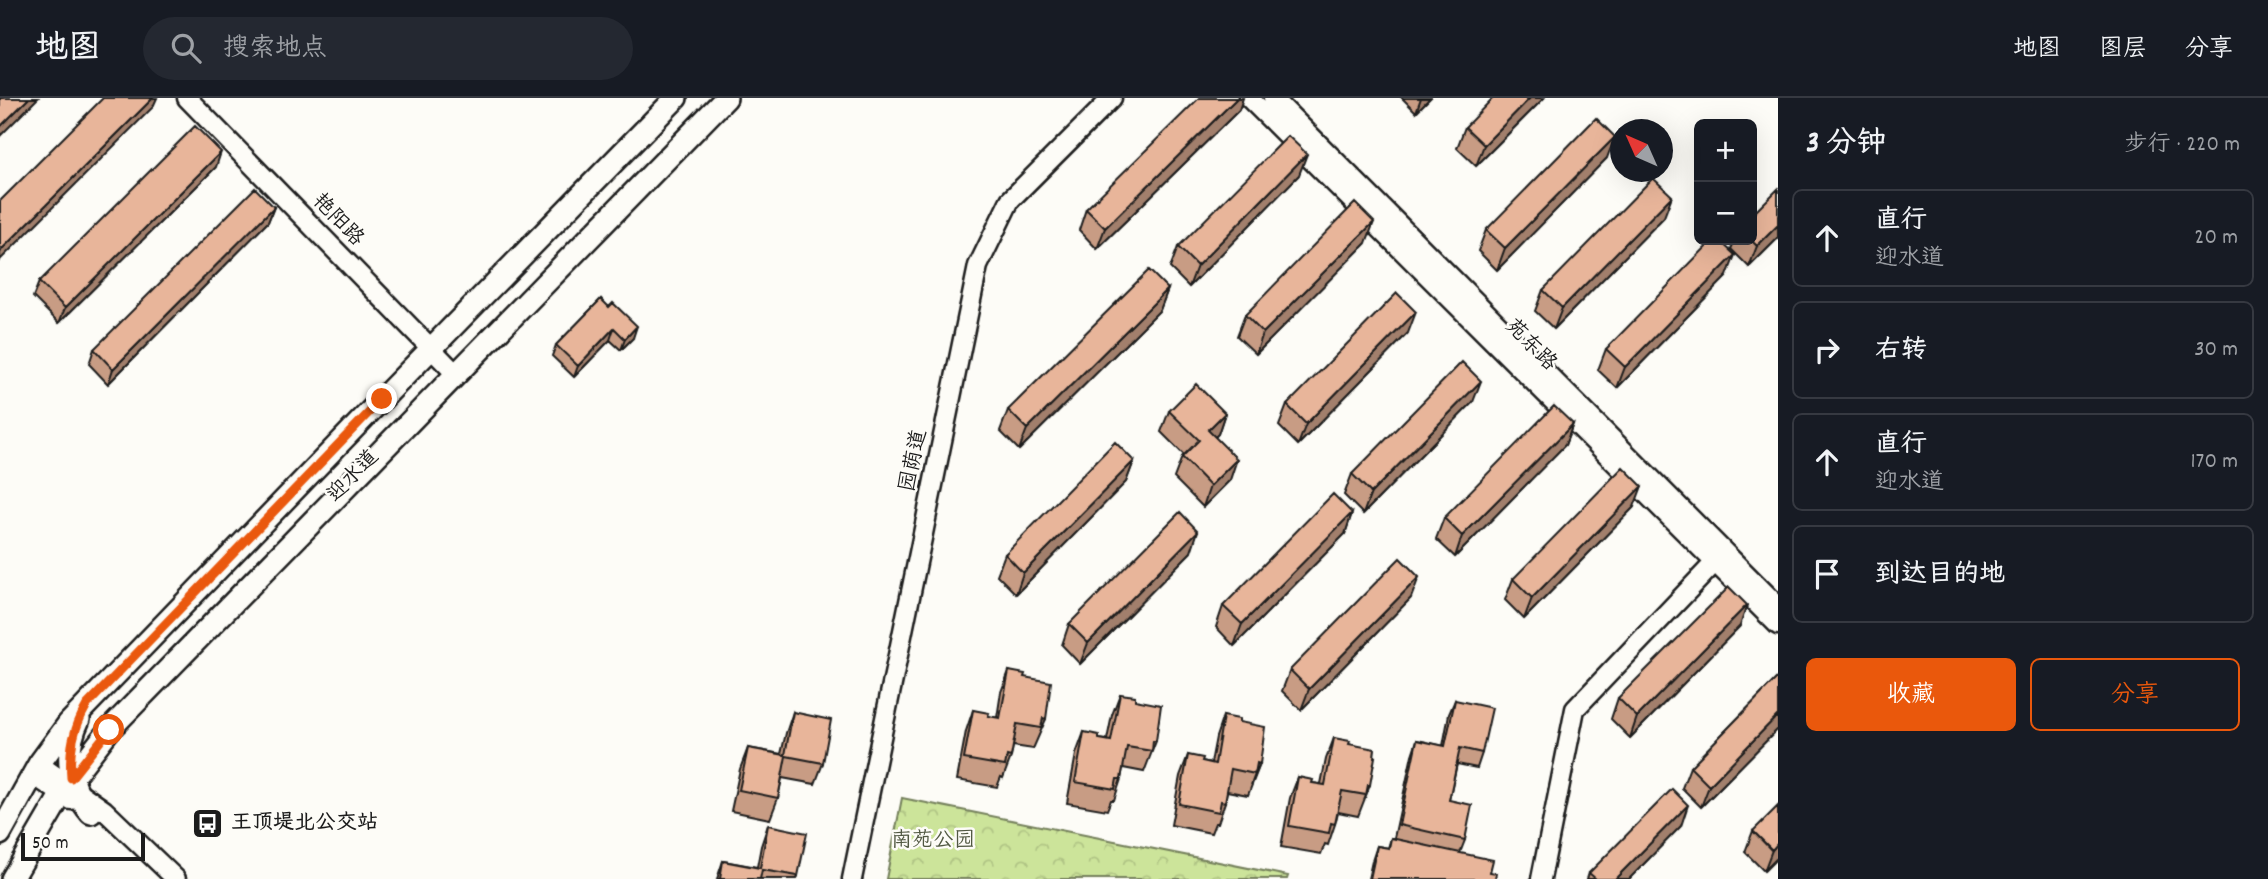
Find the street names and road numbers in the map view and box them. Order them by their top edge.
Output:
street label: 艳阳路 [304,188,370,254]
street label: 苑东路 [1497,313,1563,379]
street label: 园荫道 [894,427,936,495]
street label: 迎水道 [321,444,387,510]

